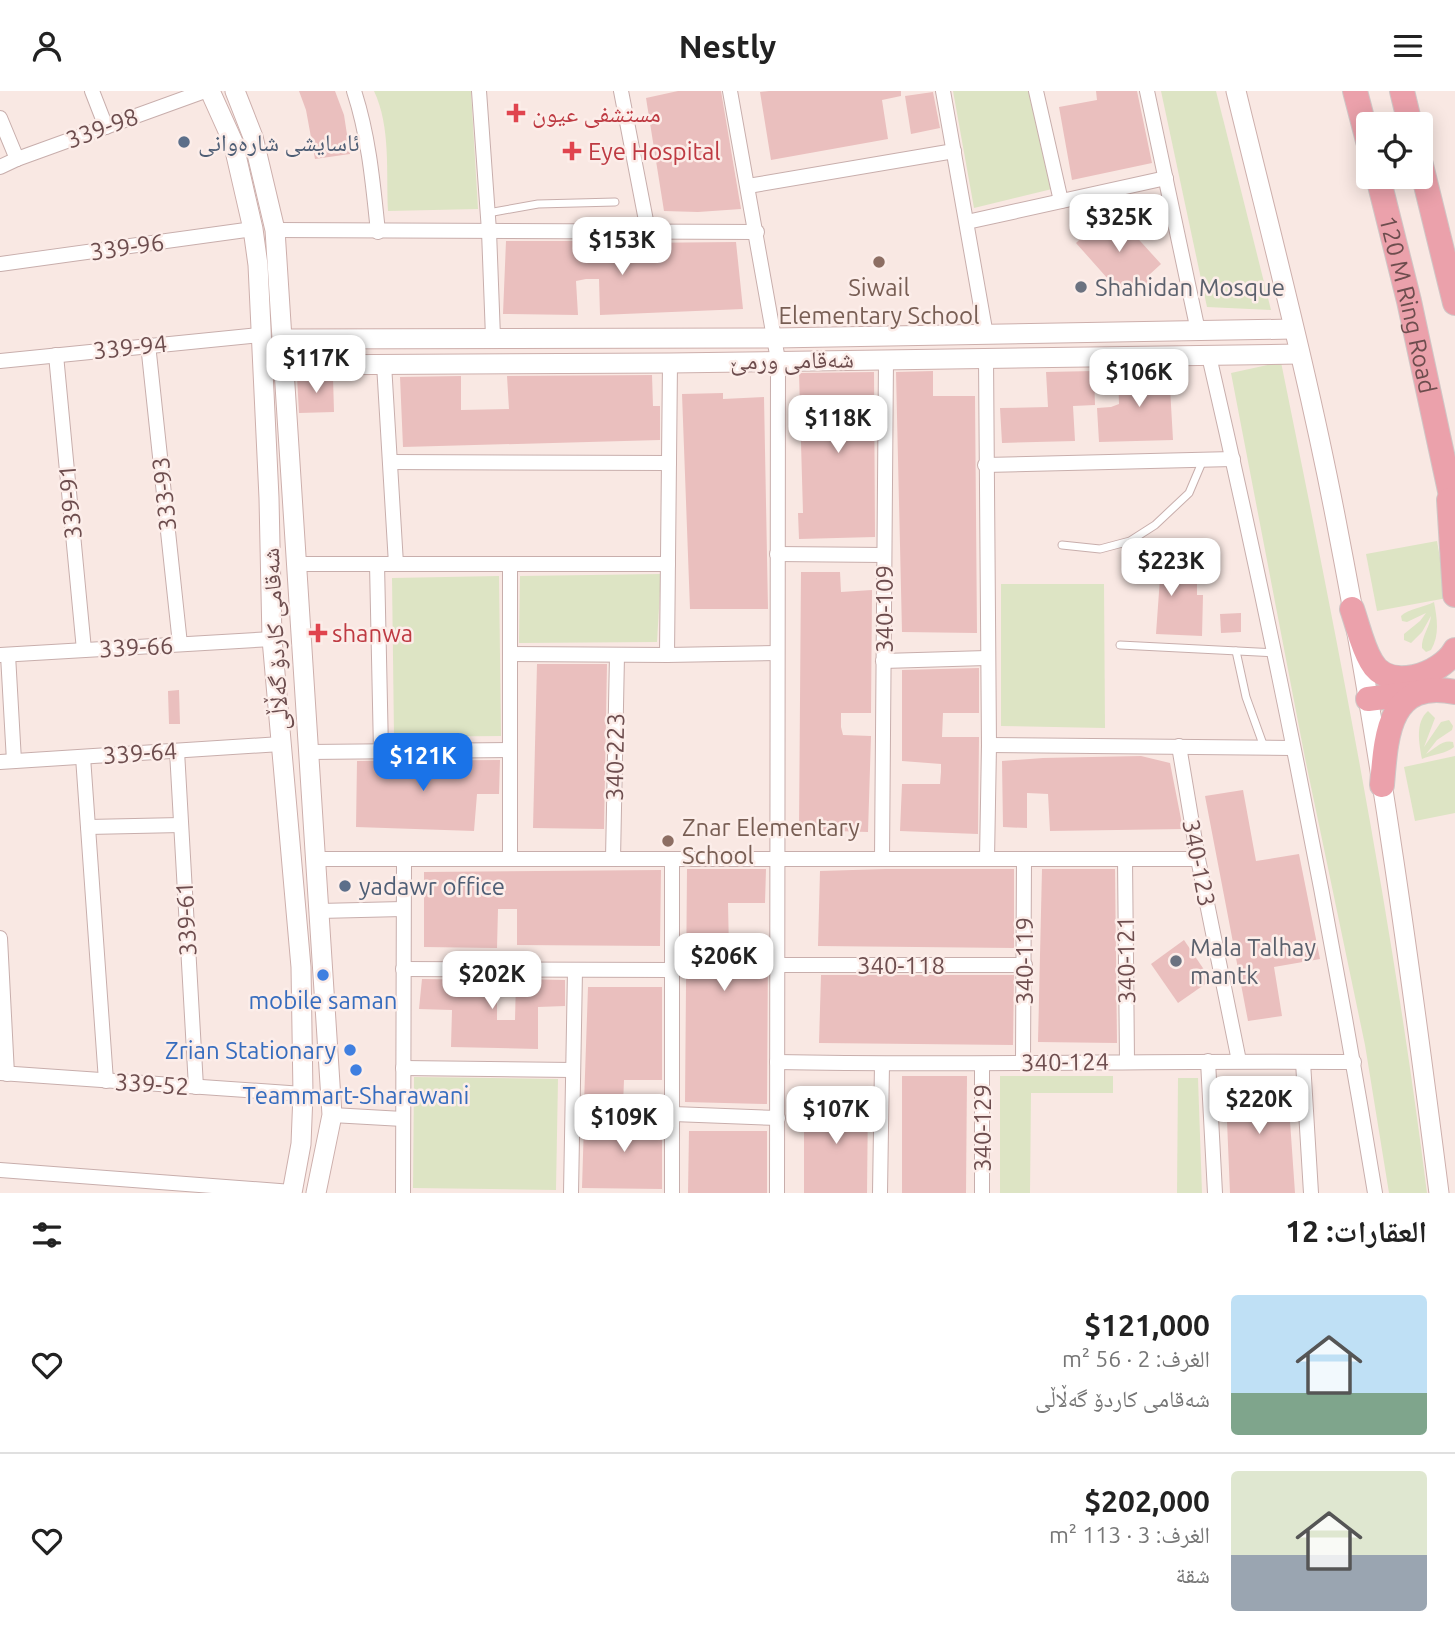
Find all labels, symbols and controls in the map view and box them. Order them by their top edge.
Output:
icon: person [28,27,66,65]
icon: menu [1389,27,1427,65]
text: Nestly [679,28,776,64]
place label: مستشفى عيون [532,100,661,128]
street label: 339-98 [62,103,142,153]
marker: مستشفى عيون [506,103,526,123]
map controls [1356,112,1433,189]
button: locate [1356,112,1433,189]
place label: ئاسایشی شارەوانی [198,129,360,157]
marker: ئاسایشی شارەوانی [176,134,192,150]
place label: Eye Hospital [588,138,721,165]
marker: Eye Hospital [562,141,582,161]
pin: $325K [1070,195,1168,254]
text: $325K [1085,204,1153,229]
street label: 120 M Ring Road [1375,213,1442,396]
pin: $153K [573,218,671,277]
text: $153K [588,227,656,252]
street label: 339-96 [88,228,166,266]
marker: Siwail Elementary School [871,254,887,270]
place label: Siwail Elementary School [779,274,979,329]
place label: Shahidan Mosque [1095,274,1285,301]
marker: Shahidan Mosque [1073,279,1089,295]
street label: 339-94 [91,330,169,364]
pin: $117K [267,335,365,395]
text: $117K [282,345,350,370]
street label: شەقامی ورمێ [730,345,854,376]
pin: $106K [1090,349,1188,409]
text: $106K [1105,359,1173,384]
pin: $118K [789,395,887,455]
text: $118K [804,405,872,430]
street label: 333-93 [147,455,181,533]
street label: 339-91 [53,464,87,540]
pin: $223K [1122,539,1220,598]
street label: شەقامی کاردۆ گەڵاڵی [255,547,294,731]
text: $223K [1137,548,1205,573]
street label: 340-109 [871,565,898,653]
place label: shanwa [332,620,413,647]
marker: shanwa [310,625,326,641]
street label: 339-66 [98,632,174,662]
street label: 340-223 [601,713,629,801]
pin: $121K [374,733,472,793]
street label: 339-64 [102,737,178,769]
text: $121K [389,743,457,768]
place label: Znar Elementary School [682,814,860,869]
street label: 340-123 [1177,817,1221,909]
marker: Znar Elementary School [660,833,676,849]
place label: yadawr office [359,873,505,900]
marker: yadawr office [337,878,353,894]
street label: 339-61 [171,881,201,957]
street label: 340-121 [1112,916,1140,1004]
street label: 340-119 [1011,917,1038,1005]
pin: $206K [675,933,773,993]
place label: Mala Talhay mantk [1190,934,1316,989]
text: $206K [690,943,758,968]
pin: $202K [443,951,541,1011]
street label: 340-118 [857,952,945,979]
marker: Mala Talhay mantk [1168,953,1184,969]
text: $202K [458,961,526,986]
marker: mobile saman [315,967,331,983]
place label: mobile saman [248,987,398,1014]
place label: Zrian Stationary [165,1037,336,1064]
marker: Zrian Stationary [342,1042,358,1058]
street label: 340-124 [1021,1048,1109,1076]
marker: Teammart-Sharawani [348,1062,364,1078]
street label: 339-52 [114,1068,190,1100]
pin: $220K [1210,1077,1308,1136]
place label: Teammart-Sharawani [243,1082,469,1109]
street label: 340-129 [969,1084,996,1172]
text: $220K [1225,1086,1293,1111]
pin: $107K [787,1087,885,1146]
pin: $109K [575,1095,673,1154]
text: $107K [802,1096,870,1121]
text: $109K [590,1104,658,1129]
text: العقارات: 12 [1285,1214,1427,1248]
icon: filters [28,1216,66,1254]
text: $121,000 [1084,1308,1210,1342]
icon: home [1287,1323,1371,1407]
icon: heart [28,1346,66,1384]
text: الغرف: 2 · 56 m² [1062,1346,1210,1371]
text: شەقامی کاردۆ گەڵاڵی [1035,1386,1210,1411]
text: $202,000 [1084,1484,1210,1518]
icon: home [1287,1499,1371,1583]
icon: heart [28,1522,66,1560]
text: الغرف: 3 · 113 m² [1049,1522,1210,1547]
text: شقة [1176,1562,1210,1587]

